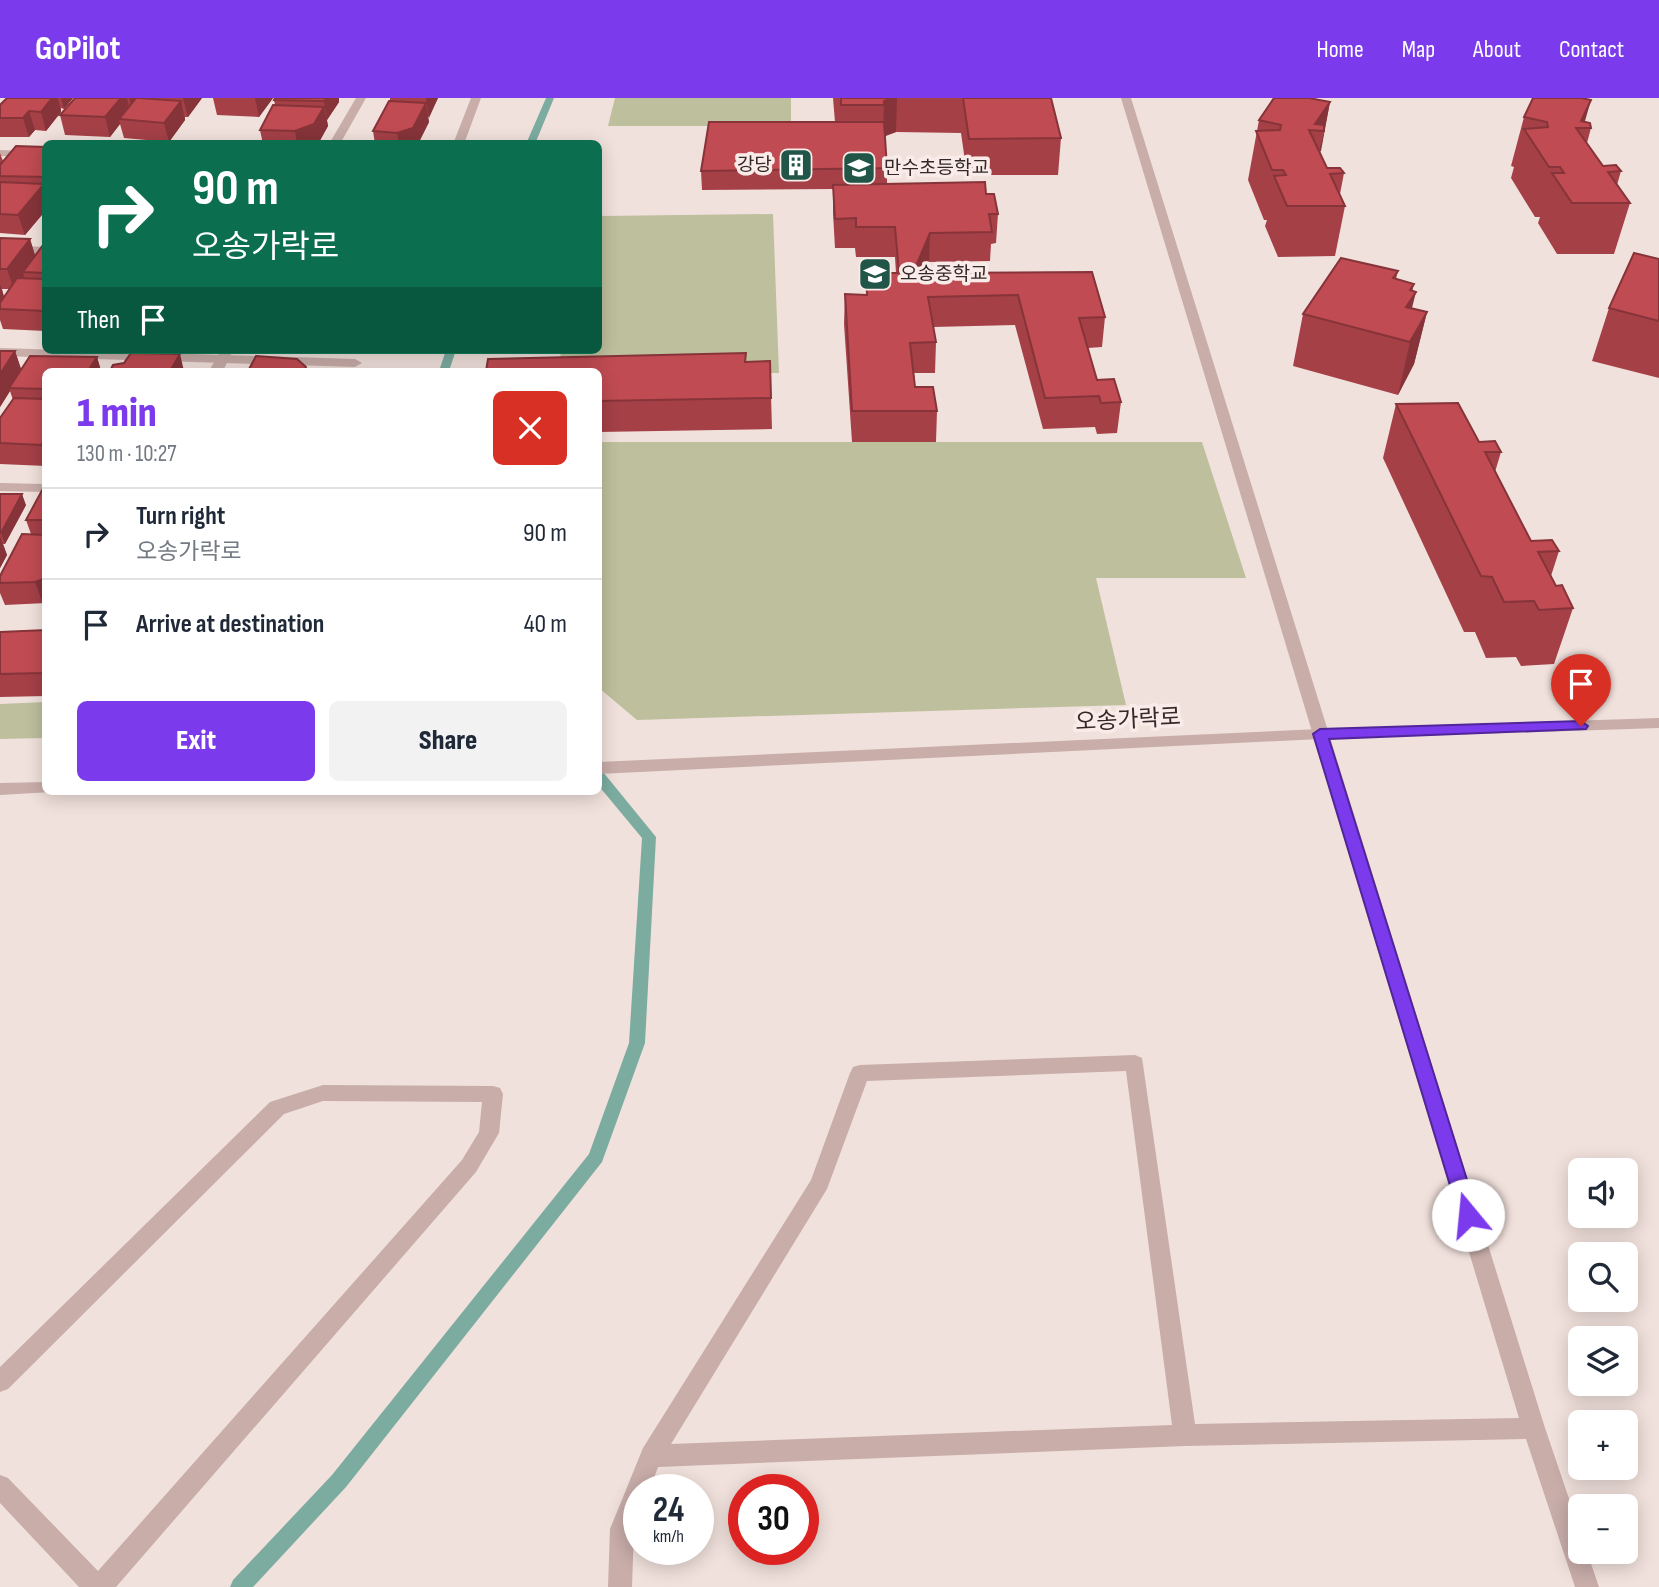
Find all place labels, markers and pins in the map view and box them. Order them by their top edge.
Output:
building icon: 강당 [777,146,815,184]
school or university icon: 만수초등학교 [840,149,878,187]
place label: 강당 [737,154,772,177]
place label: 만수초등학교 [884,157,989,180]
school or university icon: 오송중학교 [856,255,894,293]
place label: 오송중학교 [900,263,987,286]
pin [1551,654,1611,726]

